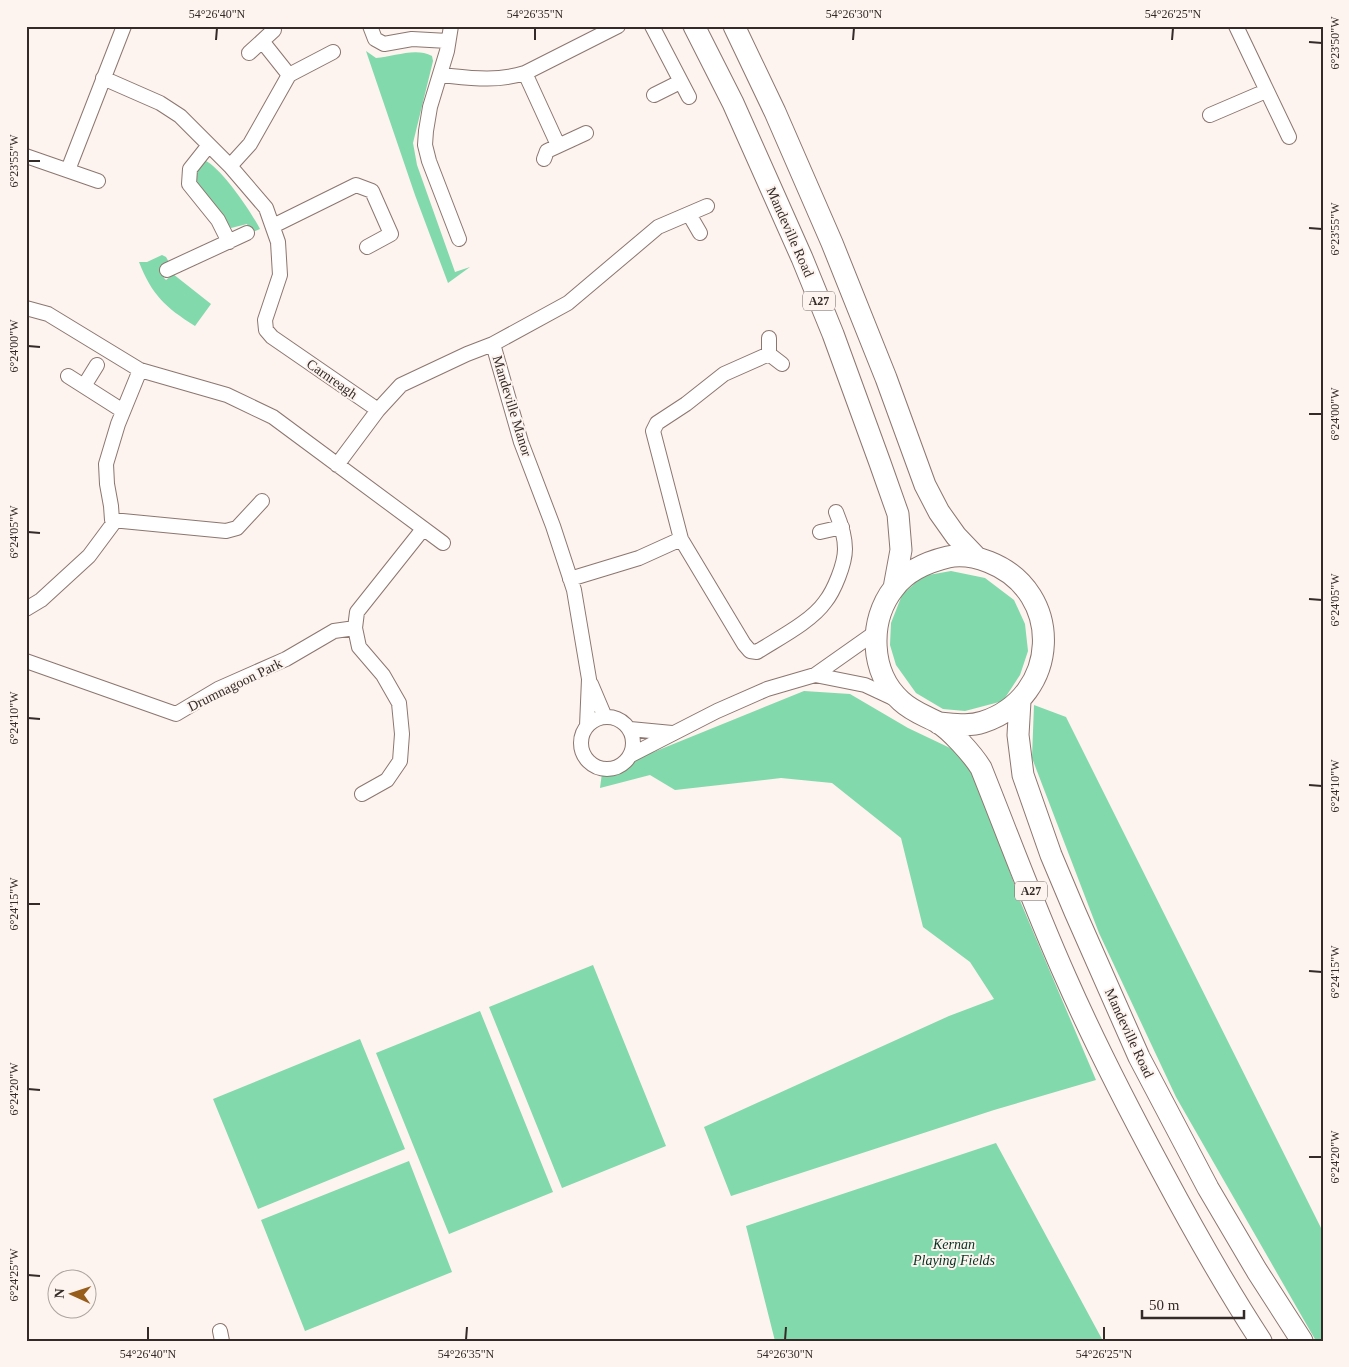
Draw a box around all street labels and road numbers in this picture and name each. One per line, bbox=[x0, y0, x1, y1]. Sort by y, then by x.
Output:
street label: Mandeville Road bbox=[763, 185, 817, 279]
road number: A27 bbox=[803, 292, 835, 310]
street label: Mandeville Manor bbox=[490, 354, 535, 459]
street label: Carnreagh bbox=[304, 356, 360, 402]
street label: Drumnagoon Park bbox=[185, 656, 285, 714]
road number: A27 bbox=[1015, 881, 1047, 900]
street label: Mandeville Road bbox=[1102, 986, 1156, 1080]

